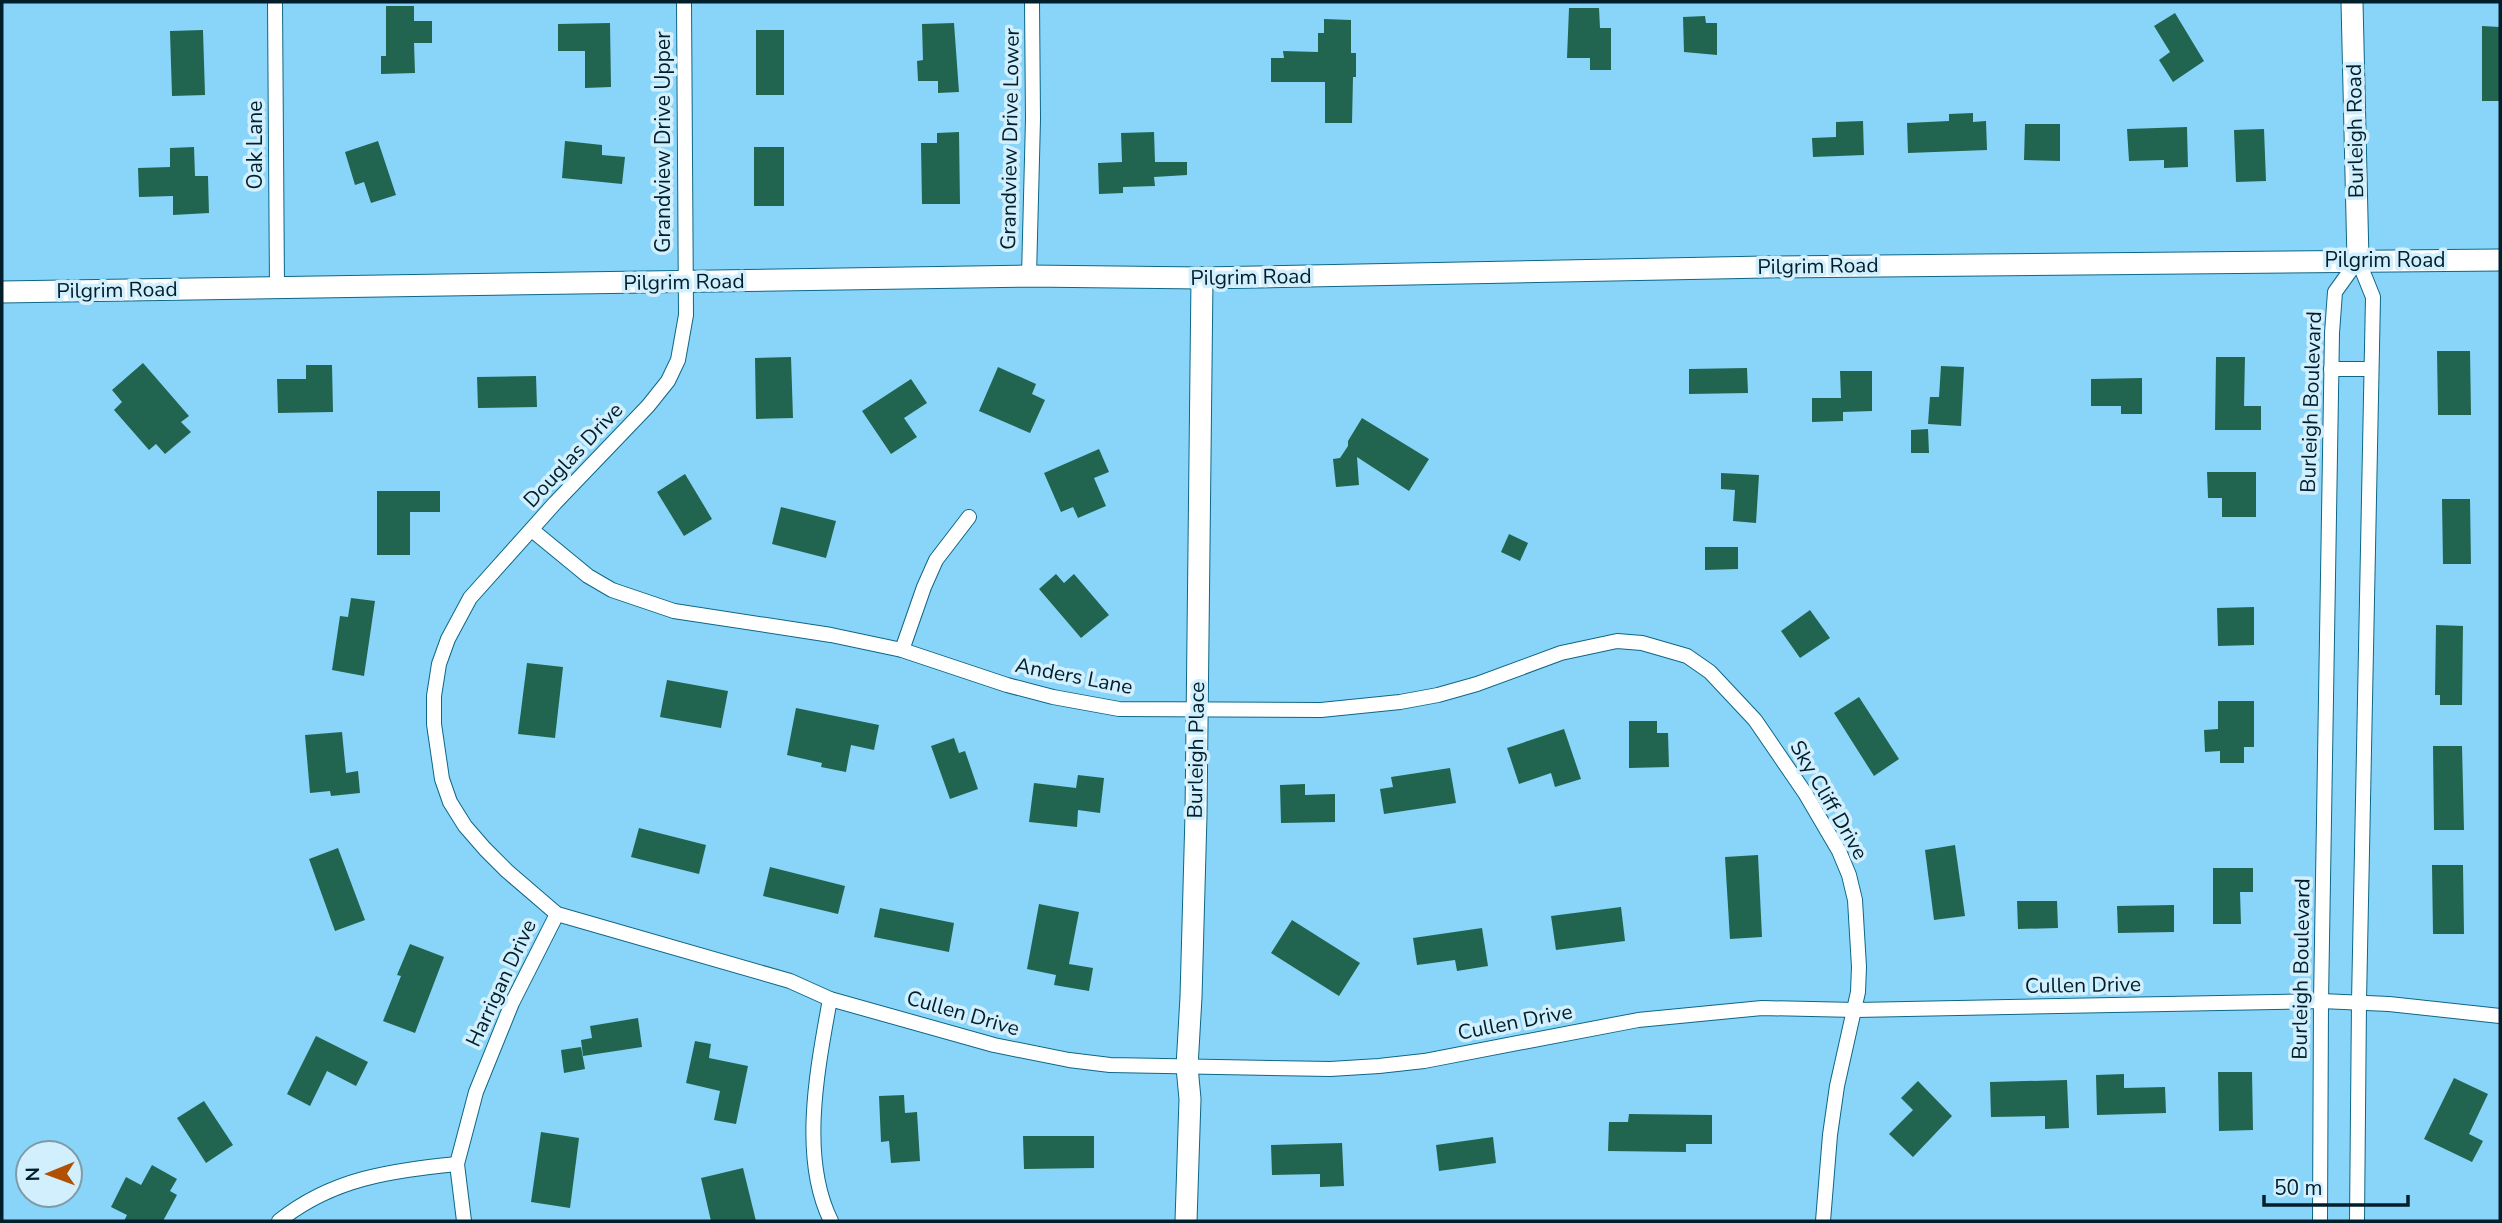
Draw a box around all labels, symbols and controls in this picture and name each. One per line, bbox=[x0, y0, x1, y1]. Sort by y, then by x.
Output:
street label: Grandview Drive Lower bbox=[994, 27, 1026, 250]
street label: Grandview Drive Upper bbox=[649, 31, 677, 253]
street label: Burleigh Road bbox=[2340, 64, 2370, 198]
street label: Oak Lane bbox=[241, 101, 269, 189]
street label: Pilgrim Road bbox=[2324, 246, 2446, 274]
street label: Pilgrim Road bbox=[1757, 251, 1879, 281]
street label: Pilgrim Road bbox=[1190, 262, 1312, 292]
street label: Pilgrim Road bbox=[623, 267, 745, 297]
street label: Pilgrim Road bbox=[56, 275, 178, 305]
street label: Burleigh Boulevard bbox=[2294, 311, 2328, 493]
street label: Douglas Drive bbox=[517, 396, 629, 514]
street label: Anders Lane bbox=[1013, 651, 1135, 701]
street label: Burleigh Place bbox=[1181, 681, 1211, 819]
street label: Sky Cliff Drive bbox=[1784, 735, 1874, 865]
street label: Burleigh Boulevard bbox=[2285, 878, 2317, 1060]
street label: Harrigan Drive bbox=[459, 915, 543, 1051]
street label: Cullen Drive bbox=[2025, 970, 2141, 1000]
street label: Cullen Drive bbox=[903, 984, 1023, 1042]
street label: Cullen Drive bbox=[1455, 997, 1575, 1047]
north arrow bbox=[14, 1139, 84, 1209]
scale bar bbox=[2264, 1164, 2408, 1208]
text: N bbox=[20, 1167, 46, 1182]
text: 50 m bbox=[2274, 1174, 2323, 1202]

